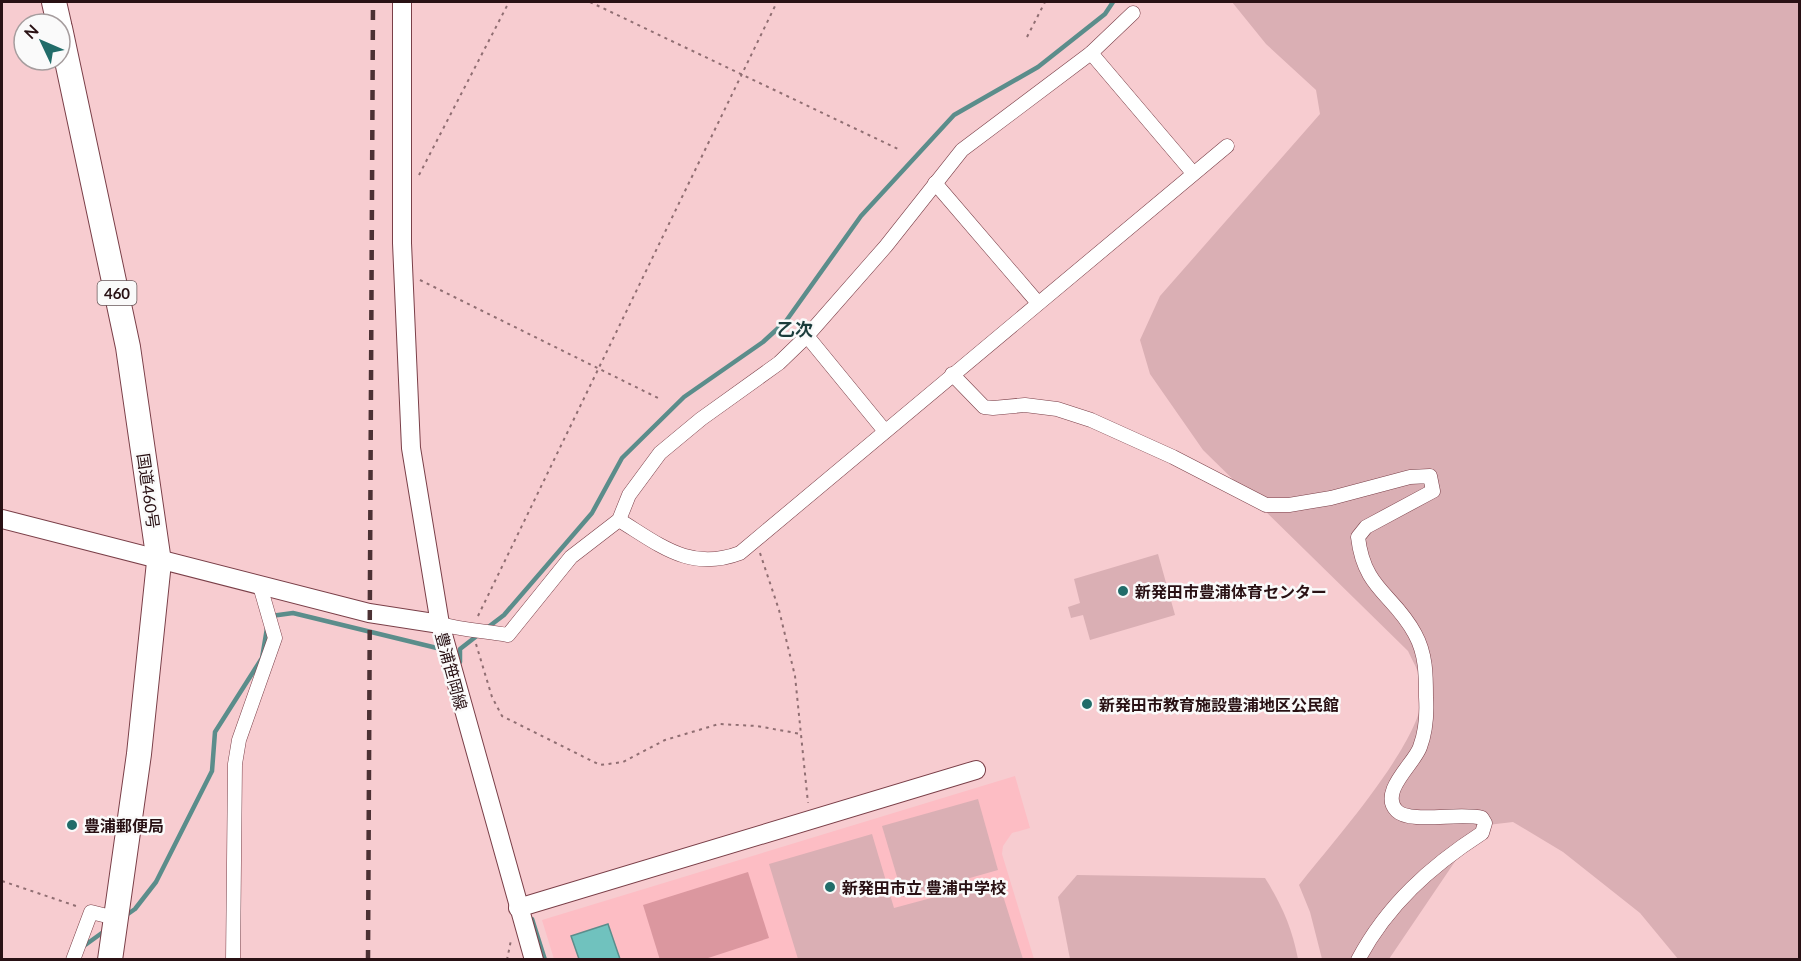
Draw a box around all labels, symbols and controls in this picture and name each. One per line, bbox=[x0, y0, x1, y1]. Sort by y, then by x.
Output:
north arrow bbox=[12, 12, 72, 72]
text: N bbox=[20, 20, 42, 42]
road number: 460 bbox=[98, 281, 136, 305]
district label: 乙次 bbox=[777, 318, 813, 340]
street label: 国道460号 bbox=[134, 452, 164, 530]
place label: 新発田市豊浦体育センター bbox=[1135, 582, 1327, 601]
marker: 新発田市豊浦体育センター bbox=[1116, 584, 1130, 598]
street label: 豊浦笹岡線 bbox=[432, 630, 472, 712]
place label: 新発田市教育施設豊浦地区公民館 bbox=[1099, 695, 1339, 714]
marker: 新発田市教育施設豊浦地区公民館 bbox=[1080, 697, 1094, 711]
place label: 豊浦郵便局 bbox=[84, 816, 164, 835]
marker: 豊浦郵便局 bbox=[65, 818, 79, 832]
place label: 新発田市立 豊浦中学校 bbox=[842, 878, 1006, 897]
marker: 新発田市立 豊浦中学校 bbox=[823, 880, 837, 894]

